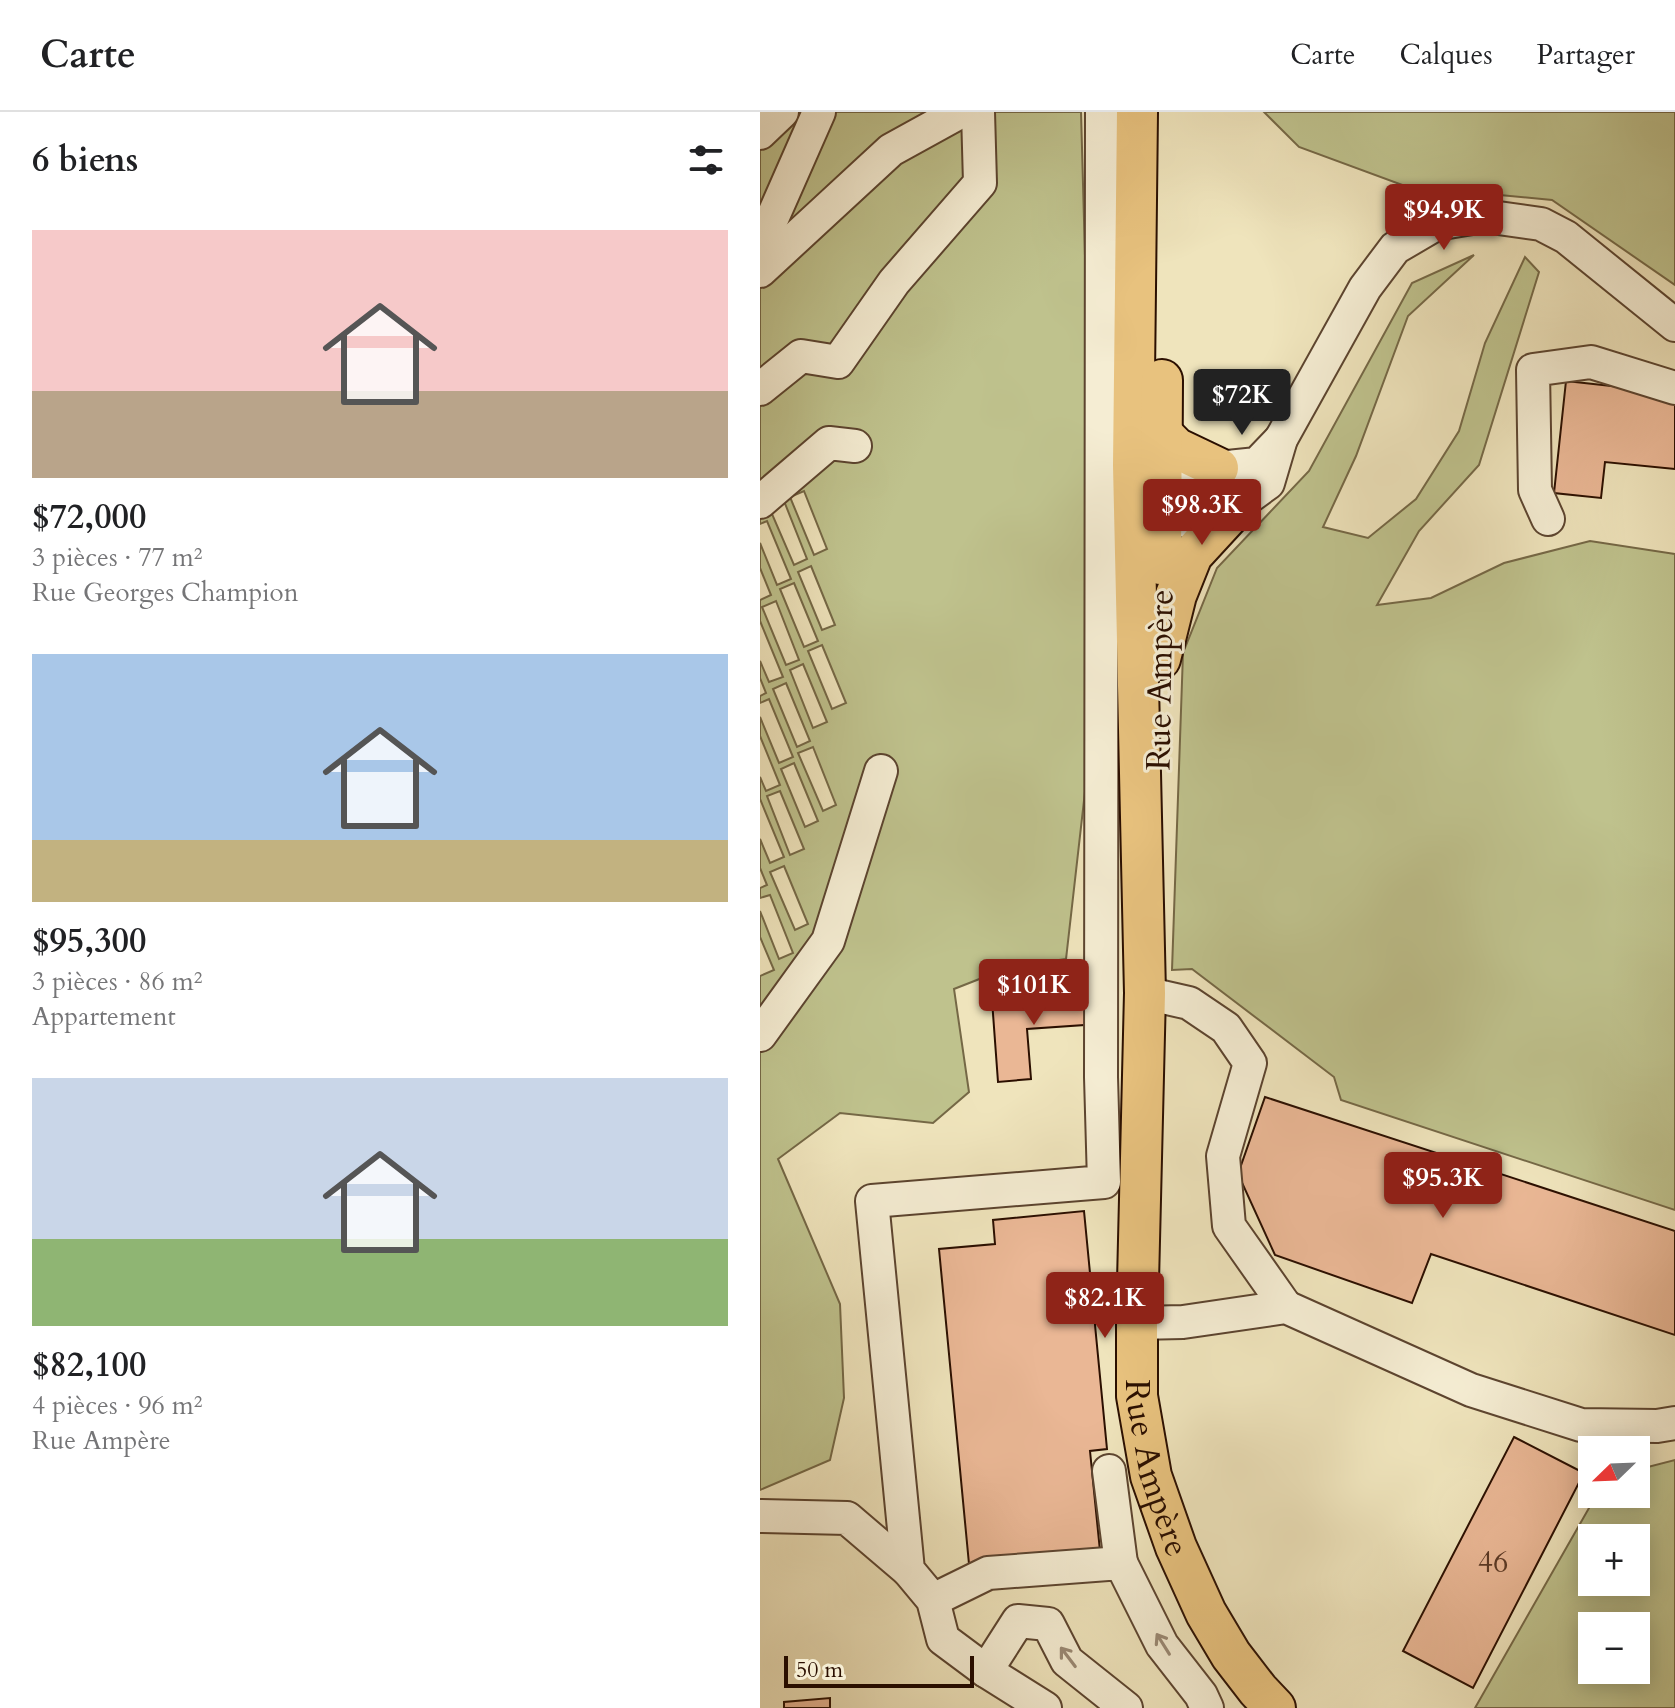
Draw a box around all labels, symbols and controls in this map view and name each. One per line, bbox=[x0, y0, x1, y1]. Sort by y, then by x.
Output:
text: Carte bbox=[40, 29, 136, 81]
text: Carte bbox=[1290, 36, 1355, 74]
text: Calques bbox=[1399, 36, 1493, 74]
text: Partager bbox=[1537, 36, 1635, 74]
text: 6 biens bbox=[32, 137, 138, 183]
icon: filters bbox=[684, 138, 728, 182]
pin: $94.9K bbox=[1379, 184, 1509, 252]
text: $94.9K bbox=[1403, 192, 1485, 227]
icon: home bbox=[308, 282, 452, 426]
pin: $72K bbox=[1195, 369, 1289, 437]
text: $72K bbox=[1211, 377, 1273, 412]
pin: $98.3K bbox=[1137, 479, 1267, 547]
text: $98.3K bbox=[1161, 487, 1243, 522]
text: $72,000 bbox=[32, 494, 146, 540]
text: 3 pièces · 77 m² bbox=[32, 540, 203, 575]
text: Rue Georges Champion bbox=[32, 575, 298, 610]
street label: Rue Ampère bbox=[1135, 589, 1185, 771]
icon: home bbox=[308, 706, 452, 850]
text: $95,300 bbox=[32, 918, 146, 964]
pin: $101K bbox=[978, 959, 1090, 1027]
text: 3 pièces · 86 m² bbox=[32, 964, 203, 999]
text: $101K bbox=[997, 967, 1071, 1002]
text: Appartement bbox=[32, 999, 176, 1034]
icon: home bbox=[308, 1130, 452, 1274]
pin: $95.3K bbox=[1378, 1152, 1508, 1220]
text: $95.3K bbox=[1402, 1160, 1484, 1195]
pin: $82.1K bbox=[1040, 1272, 1170, 1340]
text: $82.1K bbox=[1064, 1280, 1146, 1315]
text: $82,100 bbox=[32, 1342, 146, 1388]
street label: Rue Ampère bbox=[1114, 1379, 1200, 1564]
text: 4 pièces · 96 m² bbox=[32, 1388, 203, 1423]
text: Rue Ampère bbox=[32, 1423, 171, 1458]
north arrow bbox=[1578, 1436, 1650, 1508]
map controls bbox=[1578, 1436, 1650, 1684]
button: + bbox=[1578, 1524, 1650, 1596]
house number: 46 bbox=[1478, 1542, 1508, 1583]
button: − bbox=[1578, 1612, 1650, 1684]
one-way arrow bbox=[1155, 1633, 1171, 1656]
one-way arrow bbox=[1060, 1647, 1077, 1668]
scale bar bbox=[784, 1652, 974, 1688]
text: 50 m bbox=[796, 1655, 843, 1685]

